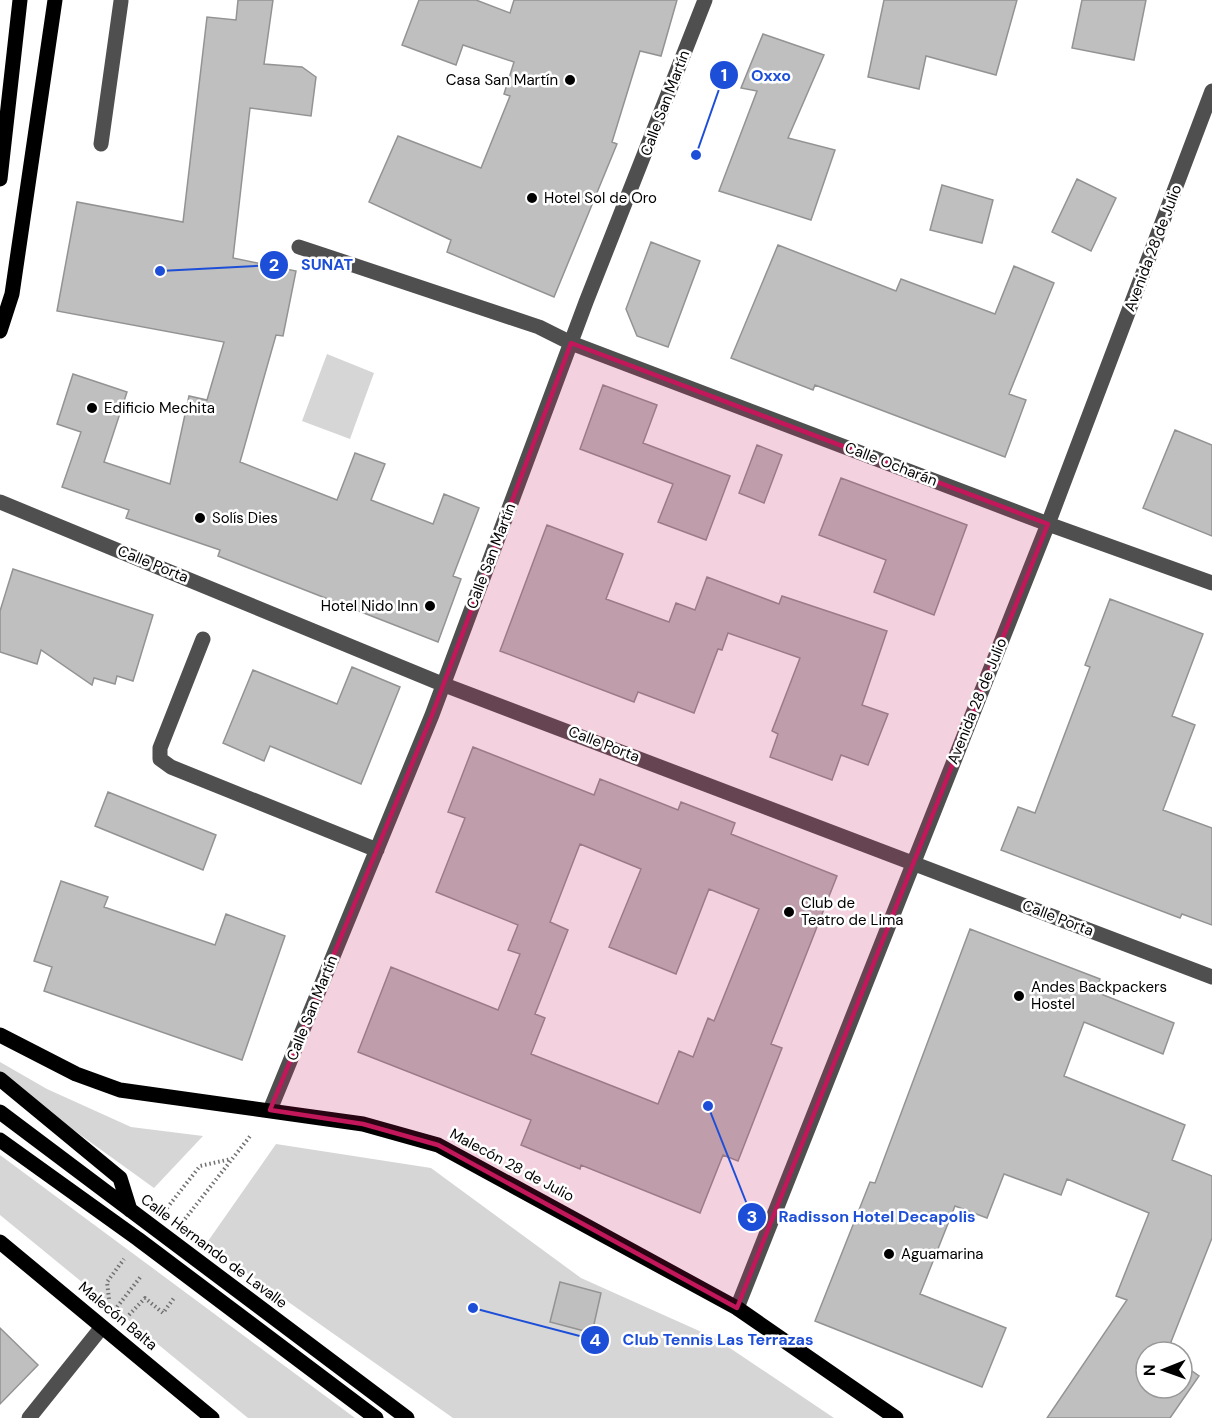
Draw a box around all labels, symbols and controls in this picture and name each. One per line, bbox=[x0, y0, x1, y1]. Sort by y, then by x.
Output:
street label: Calle San Martín bbox=[636, 47, 694, 159]
callout: Oxxo bbox=[709, 58, 803, 92]
text: 1 bbox=[721, 63, 727, 87]
text: Oxxo bbox=[751, 65, 791, 86]
place label: Casa San Martín bbox=[446, 70, 558, 90]
marker: Casa San Martín bbox=[563, 73, 577, 87]
street label: Avenida 28 de Julio bbox=[1120, 182, 1186, 314]
place label: Hotel Sol de Oro bbox=[544, 188, 657, 208]
marker: Hotel Sol de Oro bbox=[525, 191, 539, 205]
callout: SUNAT bbox=[259, 248, 365, 282]
text: 2 bbox=[269, 253, 279, 277]
text: SUNAT bbox=[301, 254, 353, 275]
place label: Edificio Mechita bbox=[104, 398, 215, 418]
marker: Edificio Mechita bbox=[85, 401, 99, 415]
street label: Calle Ocharán bbox=[842, 437, 940, 491]
street label: Calle San Martín bbox=[462, 500, 520, 612]
place label: Solís Dies bbox=[212, 508, 278, 528]
marker: Solís Dies bbox=[193, 511, 207, 525]
street label: Calle Porta bbox=[115, 541, 191, 587]
place label: Hotel Nido Inn bbox=[321, 596, 418, 616]
marker: Hotel Nido Inn bbox=[423, 599, 437, 613]
street label: Avenida 28 de Julio bbox=[943, 635, 1011, 767]
street label: Calle Porta bbox=[565, 721, 643, 767]
place label: Club de Teatro de Lima bbox=[801, 893, 904, 930]
street label: Calle Porta bbox=[1019, 895, 1097, 941]
marker: Club de Teatro de Lima bbox=[782, 905, 796, 919]
street label: Calle San Martín bbox=[282, 952, 342, 1064]
place label: Andes Backpackers Hostel bbox=[1031, 977, 1167, 1014]
marker: Andes Backpackers Hostel bbox=[1012, 989, 1026, 1003]
street label: Malecón 28 de Julio bbox=[446, 1124, 578, 1206]
street label: Calle Hernando de Lavalle bbox=[137, 1189, 291, 1313]
callout: Radisson Hotel Decapolis bbox=[737, 1200, 988, 1234]
text: 3 bbox=[747, 1205, 757, 1229]
text: Radisson Hotel Decapolis bbox=[778, 1206, 976, 1227]
place label: Aguamarina bbox=[901, 1244, 984, 1264]
marker: Aguamarina bbox=[882, 1247, 896, 1261]
street label: Malecón Balta bbox=[74, 1277, 162, 1355]
callout: Club Tennis Las Terrazas bbox=[580, 1323, 825, 1357]
text: 4 bbox=[589, 1328, 601, 1352]
text: Club Tennis Las Terrazas bbox=[623, 1329, 813, 1350]
north arrow bbox=[1134, 1340, 1194, 1400]
text: N bbox=[1139, 1364, 1160, 1376]

